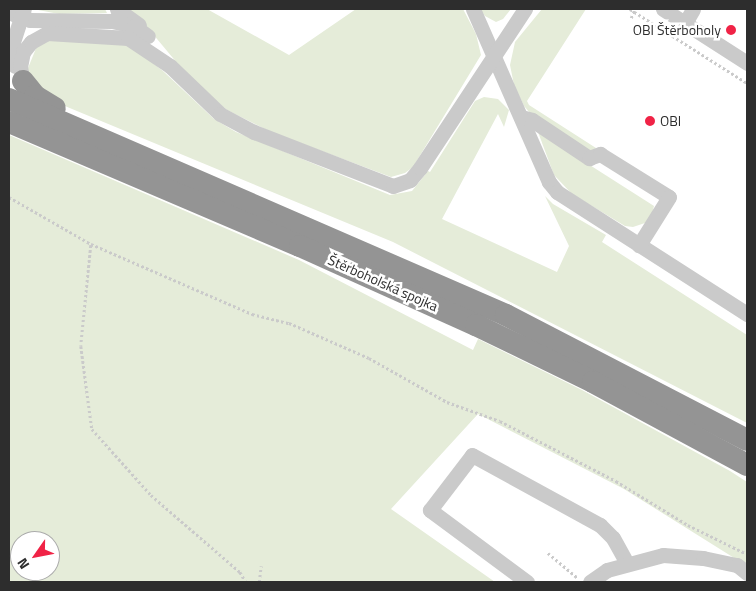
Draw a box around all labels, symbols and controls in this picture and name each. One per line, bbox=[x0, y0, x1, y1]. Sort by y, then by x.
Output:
place label: OBI Štěrboholy bbox=[633, 22, 721, 38]
marker: OBI Štěrboholy bbox=[725, 24, 737, 36]
place label: OBI bbox=[660, 113, 681, 129]
marker: OBI bbox=[644, 115, 656, 127]
street label: Štěrboholská spojka bbox=[325, 251, 441, 315]
north arrow bbox=[10, 531, 60, 581]
text: N bbox=[11, 554, 34, 574]

